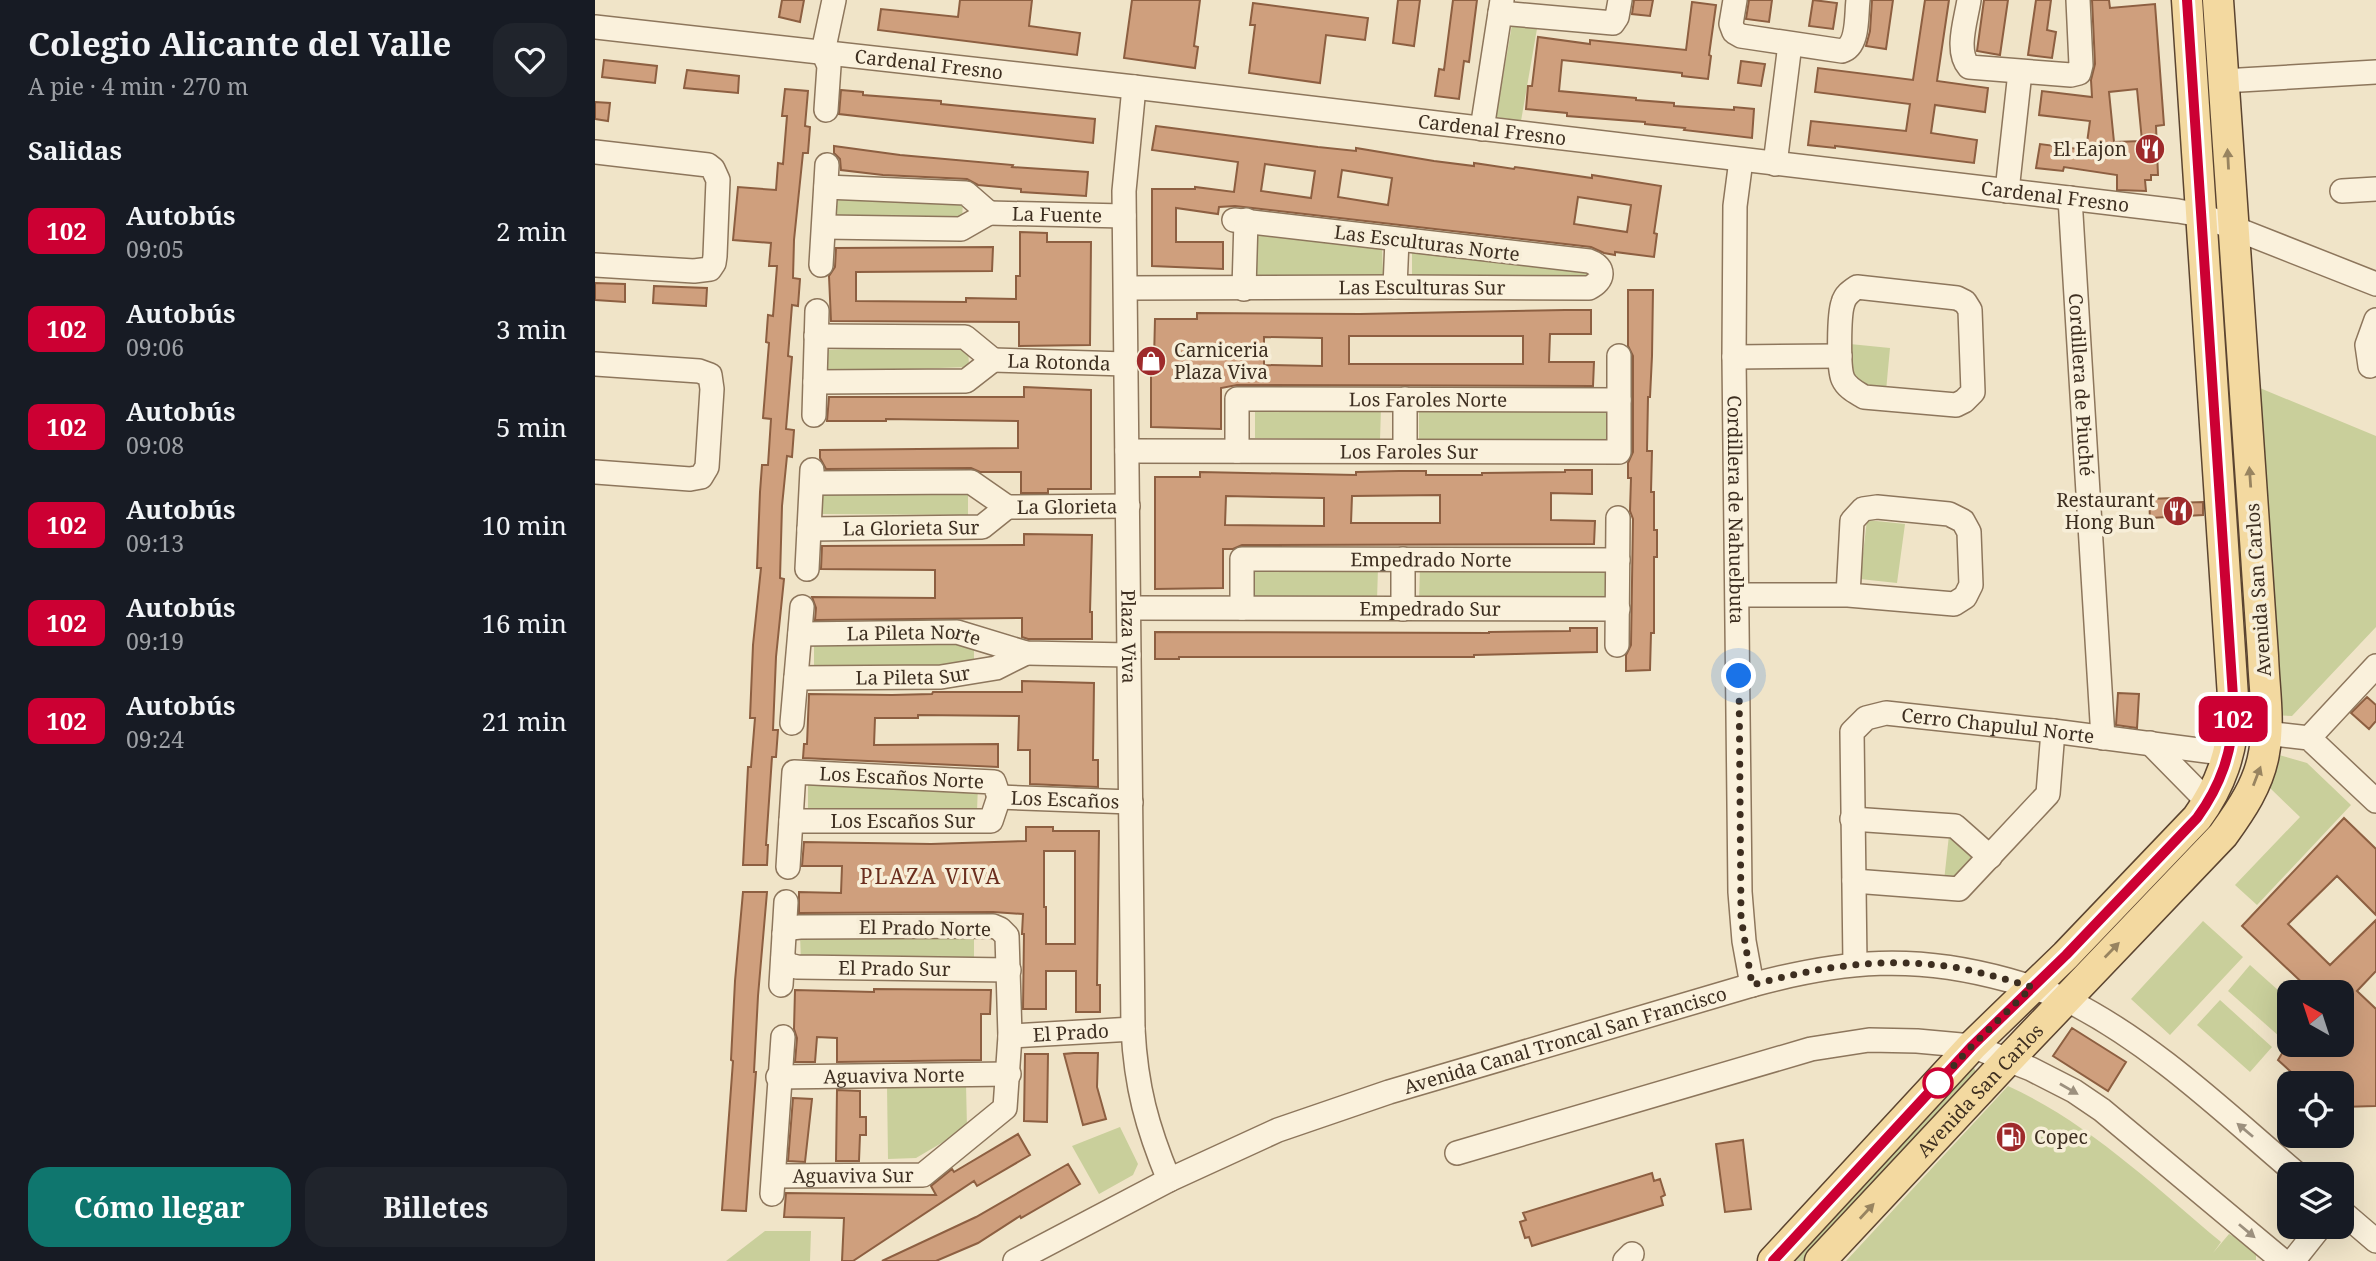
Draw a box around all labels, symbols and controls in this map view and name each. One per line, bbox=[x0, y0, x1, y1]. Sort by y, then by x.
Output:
text: Colegio Alicante del Valle bbox=[28, 21, 451, 66]
button: heart bbox=[493, 23, 567, 97]
street label: Cardenal Fresno bbox=[853, 43, 1004, 85]
text: A pie · 4 min · 270 m bbox=[28, 70, 248, 102]
street label: Cardenal Fresno bbox=[1417, 108, 1568, 151]
text: Salidas bbox=[28, 132, 122, 168]
restaurant icon: El Eajon bbox=[2133, 132, 2167, 166]
place label: El Eajon bbox=[2053, 136, 2127, 162]
one-way arrow bbox=[2222, 148, 2233, 170]
street label: Cardenal Fresno bbox=[1980, 175, 2131, 218]
text: Autobús bbox=[126, 197, 236, 233]
street label: La Fuente bbox=[1012, 201, 1102, 229]
text: 2 min bbox=[496, 213, 567, 249]
text: 102 bbox=[46, 214, 87, 247]
street label: Las Esculturas Norte bbox=[1333, 219, 1521, 267]
text: 09:05 bbox=[126, 233, 184, 265]
street label: Las Esculturas Sur bbox=[1339, 274, 1506, 301]
street label: Cordillera de Piuché bbox=[2063, 292, 2100, 477]
text: Autobús bbox=[126, 295, 236, 331]
text: 3 min bbox=[496, 311, 567, 347]
text: 102 bbox=[46, 312, 87, 345]
text: 09:06 bbox=[126, 331, 184, 363]
place label: Carniceria Plaza Viva bbox=[1174, 337, 1269, 385]
shop icon: Carniceria Plaza Viva bbox=[1134, 344, 1168, 378]
street label: La Rotonda bbox=[1007, 347, 1111, 377]
street label: Los Faroles Norte bbox=[1349, 386, 1507, 413]
text: Autobús bbox=[126, 393, 236, 429]
street label: Cordillera de Nahuelbuta bbox=[1721, 395, 1750, 624]
text: 5 min bbox=[496, 409, 567, 445]
text: 102 bbox=[46, 410, 87, 443]
text: 09:08 bbox=[126, 429, 184, 461]
street label: Los Faroles Sur bbox=[1340, 438, 1478, 465]
one-way arrow bbox=[2244, 466, 2255, 488]
place label: Restaurant Hong Bun bbox=[2056, 487, 2155, 535]
text: Autobús bbox=[126, 491, 236, 527]
street label: La Glorieta bbox=[1017, 493, 1117, 520]
restaurant icon: Restaurant Hong Bun bbox=[2161, 494, 2195, 528]
street label: Avenida San Carlos bbox=[2239, 502, 2277, 678]
text: 10 min bbox=[482, 507, 567, 543]
text: 102 bbox=[46, 508, 87, 541]
street label: La Glorieta Sur bbox=[842, 514, 980, 542]
text: 09:13 bbox=[126, 527, 184, 559]
street label: Empedrado Norte bbox=[1350, 546, 1512, 573]
text: Autobús bbox=[126, 589, 236, 625]
street label: Plaza Viva bbox=[1115, 589, 1142, 684]
street label: Empedrado Sur bbox=[1359, 595, 1501, 622]
text: 16 min bbox=[482, 605, 567, 641]
text: 102 bbox=[46, 606, 87, 639]
street label: La Pileta Norte bbox=[846, 619, 984, 652]
text: 09:19 bbox=[126, 625, 184, 657]
your location bbox=[1721, 658, 1756, 693]
street label: La Pileta Sur bbox=[855, 659, 972, 691]
text: Autobús bbox=[126, 687, 236, 723]
line badge: 102 bbox=[2193, 696, 2273, 742]
street label: Cerro Chapulul Norte bbox=[1900, 702, 2096, 749]
text: 102 bbox=[2213, 702, 2253, 735]
text: 21 min bbox=[482, 703, 567, 739]
text: 102 bbox=[46, 704, 87, 737]
text: 09:24 bbox=[126, 723, 184, 755]
street label: Los Escaños Norte bbox=[819, 760, 985, 794]
one-way arrow bbox=[2251, 766, 2262, 787]
street label: Los Escaños bbox=[1010, 784, 1120, 815]
street label: Los Escaños Sur bbox=[831, 808, 976, 834]
district label: PLAZA VIVA bbox=[860, 862, 1002, 890]
street label: El Prado Norte bbox=[859, 914, 991, 942]
one-way arrow bbox=[2104, 942, 2120, 959]
street label: El Prado Sur bbox=[838, 955, 951, 982]
street label: Avenida Canal Troncal San Francisco bbox=[1401, 980, 1730, 1100]
north arrow bbox=[2277, 980, 2354, 1057]
map controls bbox=[2277, 980, 2354, 1239]
street label: El Prado bbox=[1032, 1017, 1110, 1048]
street label: Avenida San Carlos bbox=[1911, 1018, 2049, 1163]
street label: Aguaviva Norte bbox=[823, 1062, 965, 1089]
unlabelled marker bbox=[1923, 1068, 1953, 1098]
button: locate bbox=[2277, 1071, 2354, 1148]
one-way arrow bbox=[2060, 1083, 2079, 1095]
fuel station icon: Copec bbox=[1994, 1120, 2028, 1154]
one-way arrow bbox=[2236, 1122, 2254, 1138]
place label: Copec bbox=[2034, 1124, 2088, 1150]
street label: Aguaviva Sur bbox=[792, 1162, 914, 1189]
button: layers bbox=[2277, 1162, 2354, 1239]
button: Cómo llegar bbox=[28, 1167, 291, 1247]
button: Billetes bbox=[305, 1167, 567, 1247]
one-way arrow bbox=[1858, 1203, 1874, 1220]
one-way arrow bbox=[2238, 1223, 2256, 1239]

